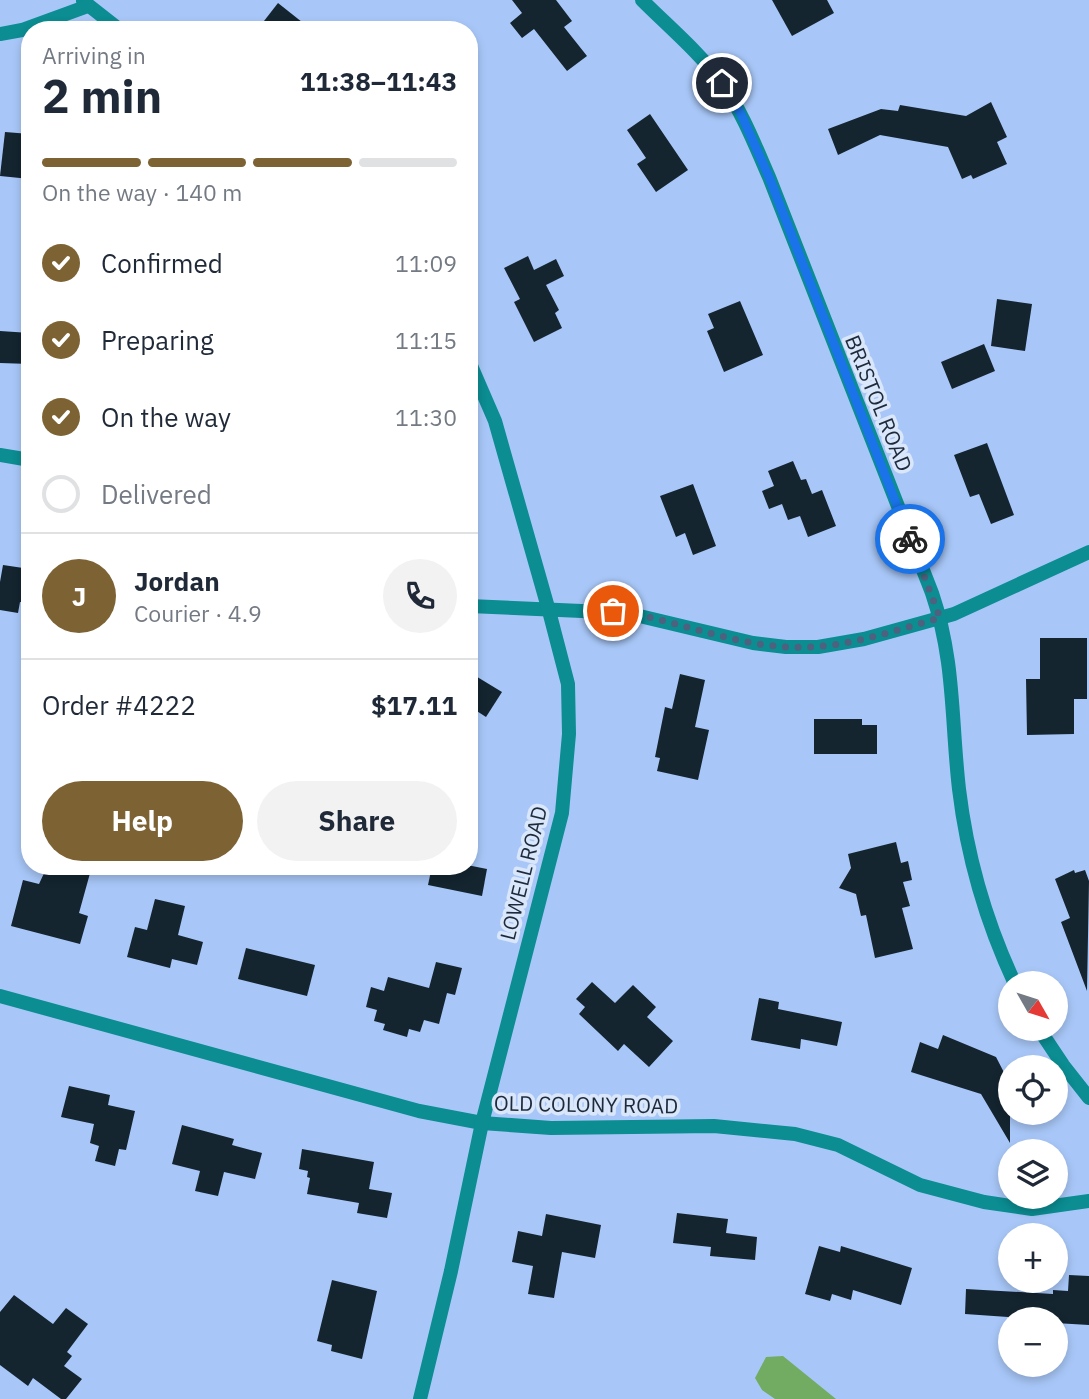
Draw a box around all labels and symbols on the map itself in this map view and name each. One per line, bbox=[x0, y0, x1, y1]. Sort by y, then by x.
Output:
pin bbox=[692, 53, 752, 113]
street label: BRISTOL ROAD bbox=[839, 331, 919, 475]
courier bbox=[875, 504, 945, 574]
pin bbox=[583, 581, 643, 641]
street label: LOWELL ROAD bbox=[493, 803, 553, 943]
north arrow bbox=[998, 971, 1068, 1041]
street label: OLD COLONY ROAD bbox=[494, 1088, 678, 1120]

